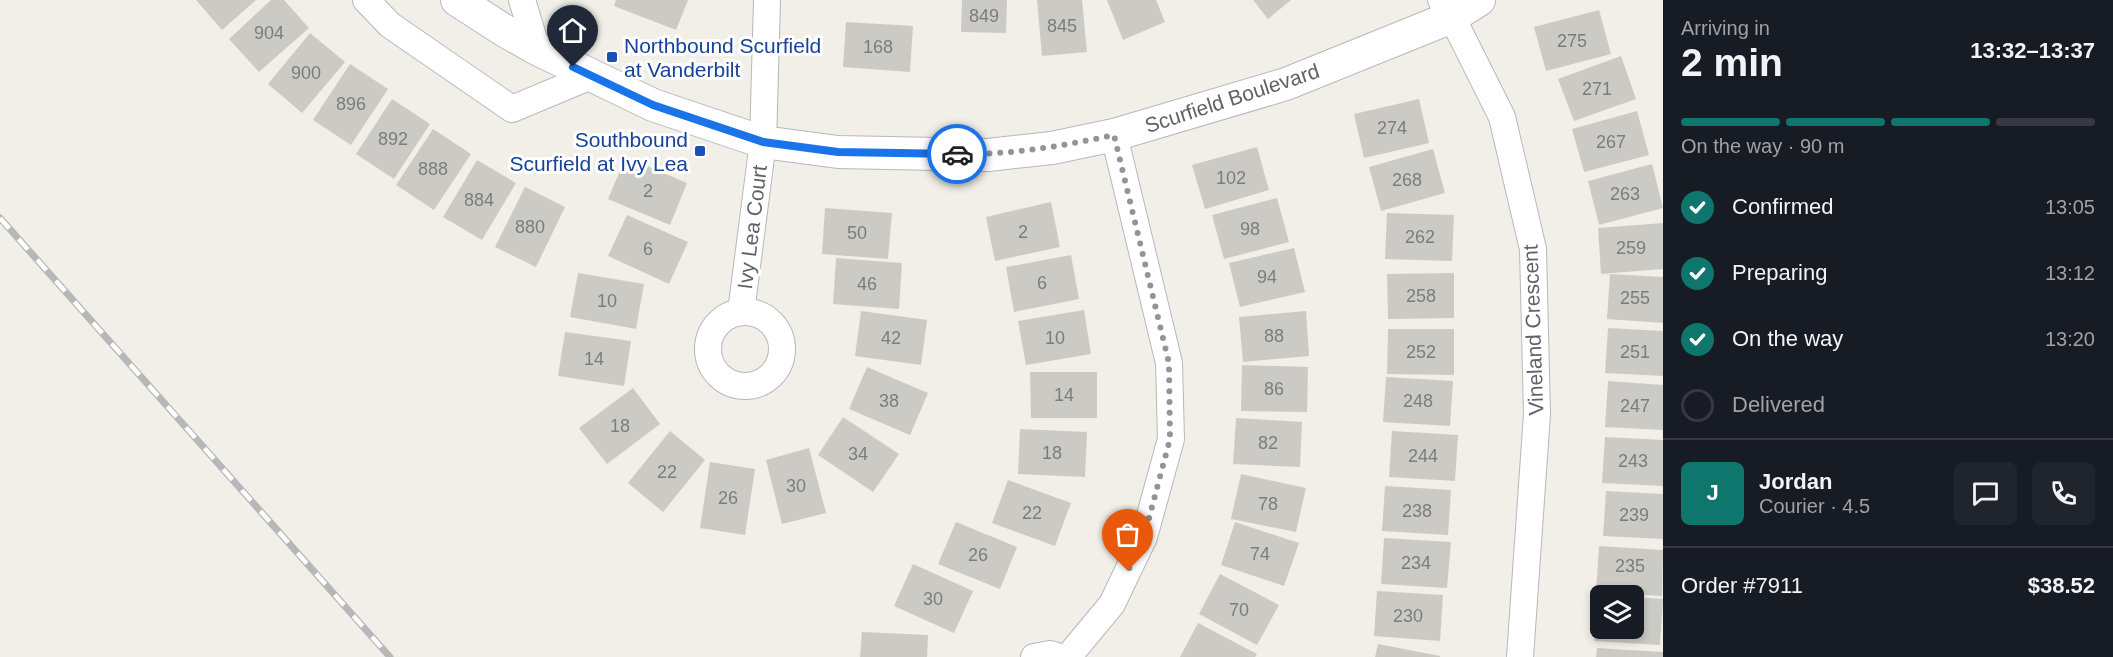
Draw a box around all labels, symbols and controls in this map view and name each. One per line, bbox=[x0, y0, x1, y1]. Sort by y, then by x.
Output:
pin bbox=[547, 5, 598, 67]
house number: 849 bbox=[969, 6, 999, 26]
icon: home bbox=[556, 14, 589, 47]
house number: 845 bbox=[1047, 16, 1077, 36]
text: Arriving in bbox=[1681, 17, 1770, 39]
house number: 904 bbox=[254, 23, 284, 43]
house number: 275 bbox=[1557, 31, 1587, 51]
place label: Northbound Scurfield at Vanderbilt bbox=[624, 34, 821, 81]
house number: 168 bbox=[863, 37, 893, 57]
text: 13:32–13:37 bbox=[1970, 38, 2095, 63]
text: 2 min bbox=[1681, 41, 1783, 84]
marker: Northbound Scurfield at Vanderbilt bbox=[605, 50, 619, 64]
street label: Scurfield Boulevard bbox=[1142, 59, 1322, 137]
house number: 900 bbox=[291, 63, 321, 83]
house number: 271 bbox=[1582, 79, 1612, 99]
house number: 896 bbox=[336, 94, 366, 114]
house number: 274 bbox=[1377, 118, 1407, 138]
courier bbox=[927, 124, 987, 184]
place label: Southbound Scurfield at Ivy Lea bbox=[509, 128, 688, 175]
house number: 892 bbox=[378, 129, 408, 149]
house number: 267 bbox=[1596, 132, 1626, 152]
text: On the way · 90 m bbox=[1681, 135, 1844, 157]
icon: car bbox=[941, 138, 974, 171]
marker: Southbound Scurfield at Ivy Lea bbox=[693, 144, 707, 158]
house number: 888 bbox=[418, 159, 448, 179]
street label: Ivy Lea Court bbox=[733, 163, 771, 290]
house number: 102 bbox=[1216, 168, 1246, 188]
house number: 268 bbox=[1392, 170, 1422, 190]
house number: 2 bbox=[643, 181, 653, 201]
house number: 263 bbox=[1610, 184, 1640, 204]
house number: 884 bbox=[464, 190, 494, 210]
icon: check bbox=[1681, 191, 1714, 224]
text: Confirmed bbox=[1732, 194, 1833, 219]
text: 13:05 bbox=[2045, 196, 2095, 218]
house number: 880 bbox=[515, 217, 545, 237]
house number: 98 bbox=[1240, 219, 1260, 239]
house number: 2 bbox=[1018, 222, 1028, 242]
house number: 50 bbox=[847, 223, 867, 243]
house number: 262 bbox=[1405, 227, 1435, 247]
house number: 259 bbox=[1616, 238, 1646, 258]
house number: 6 bbox=[643, 239, 653, 259]
street label: Vineland Crescent bbox=[1519, 244, 1547, 416]
icon: check bbox=[1681, 257, 1714, 290]
text: Preparing bbox=[1732, 260, 1827, 285]
text: 13:12 bbox=[2045, 262, 2095, 284]
house number: 94 bbox=[1257, 267, 1277, 287]
house number: 6 bbox=[1037, 273, 1047, 293]
house number: 46 bbox=[857, 274, 877, 294]
house number: 258 bbox=[1406, 286, 1436, 306]
house number: 255 bbox=[1620, 288, 1650, 308]
house number: 10 bbox=[597, 291, 617, 311]
icon: check bbox=[1681, 323, 1714, 356]
house number: 88 bbox=[1264, 326, 1284, 346]
text: On the way bbox=[1732, 326, 1843, 351]
house number: 42 bbox=[881, 328, 901, 348]
house number: 10 bbox=[1045, 328, 1065, 348]
text: 13:20 bbox=[2045, 328, 2095, 350]
house number: 252 bbox=[1406, 342, 1436, 362]
house number: 251 bbox=[1620, 342, 1650, 362]
house number: 14 bbox=[584, 349, 604, 369]
house number: 86 bbox=[1264, 379, 1284, 399]
house number: 14 bbox=[1054, 385, 1074, 405]
house number: 38 bbox=[879, 391, 899, 411]
house number: 248 bbox=[1403, 391, 1433, 411]
text: Delivered bbox=[1732, 392, 1825, 417]
house number: 247 bbox=[1620, 396, 1650, 416]
house number: 18 bbox=[610, 416, 630, 436]
house number: 82 bbox=[1258, 433, 1278, 453]
house number: 18 bbox=[1042, 443, 1062, 463]
house number: 34 bbox=[848, 444, 868, 464]
house number: 244 bbox=[1408, 446, 1438, 466]
house number: 243 bbox=[1618, 451, 1648, 471]
house number: 22 bbox=[657, 462, 677, 482]
button: chat bbox=[1954, 462, 2017, 525]
button: phone bbox=[2032, 462, 2095, 525]
text: Jordan bbox=[1759, 469, 1832, 494]
house number: 30 bbox=[786, 476, 806, 496]
text: J bbox=[1706, 480, 1719, 505]
house number: 26 bbox=[718, 488, 738, 508]
house number: 78 bbox=[1258, 494, 1278, 514]
text: Courier · 4.5 bbox=[1759, 495, 1870, 517]
house number: 238 bbox=[1402, 501, 1432, 521]
house number: 22 bbox=[1022, 503, 1042, 523]
house number: 239 bbox=[1619, 505, 1649, 525]
pin bbox=[1102, 509, 1153, 571]
icon: bag bbox=[1111, 518, 1144, 551]
house number: 74 bbox=[1250, 544, 1270, 564]
house number: 26 bbox=[968, 545, 988, 565]
house number: 234 bbox=[1401, 553, 1431, 573]
house number: 235 bbox=[1615, 556, 1645, 576]
text: Order #7911 bbox=[1681, 573, 1803, 598]
text: $38.52 bbox=[2028, 573, 2095, 598]
map controls bbox=[1590, 585, 1644, 639]
button: layers bbox=[1590, 585, 1644, 639]
house number: 30 bbox=[923, 589, 943, 609]
house number: 70 bbox=[1229, 600, 1249, 620]
house number: 230 bbox=[1393, 606, 1423, 626]

